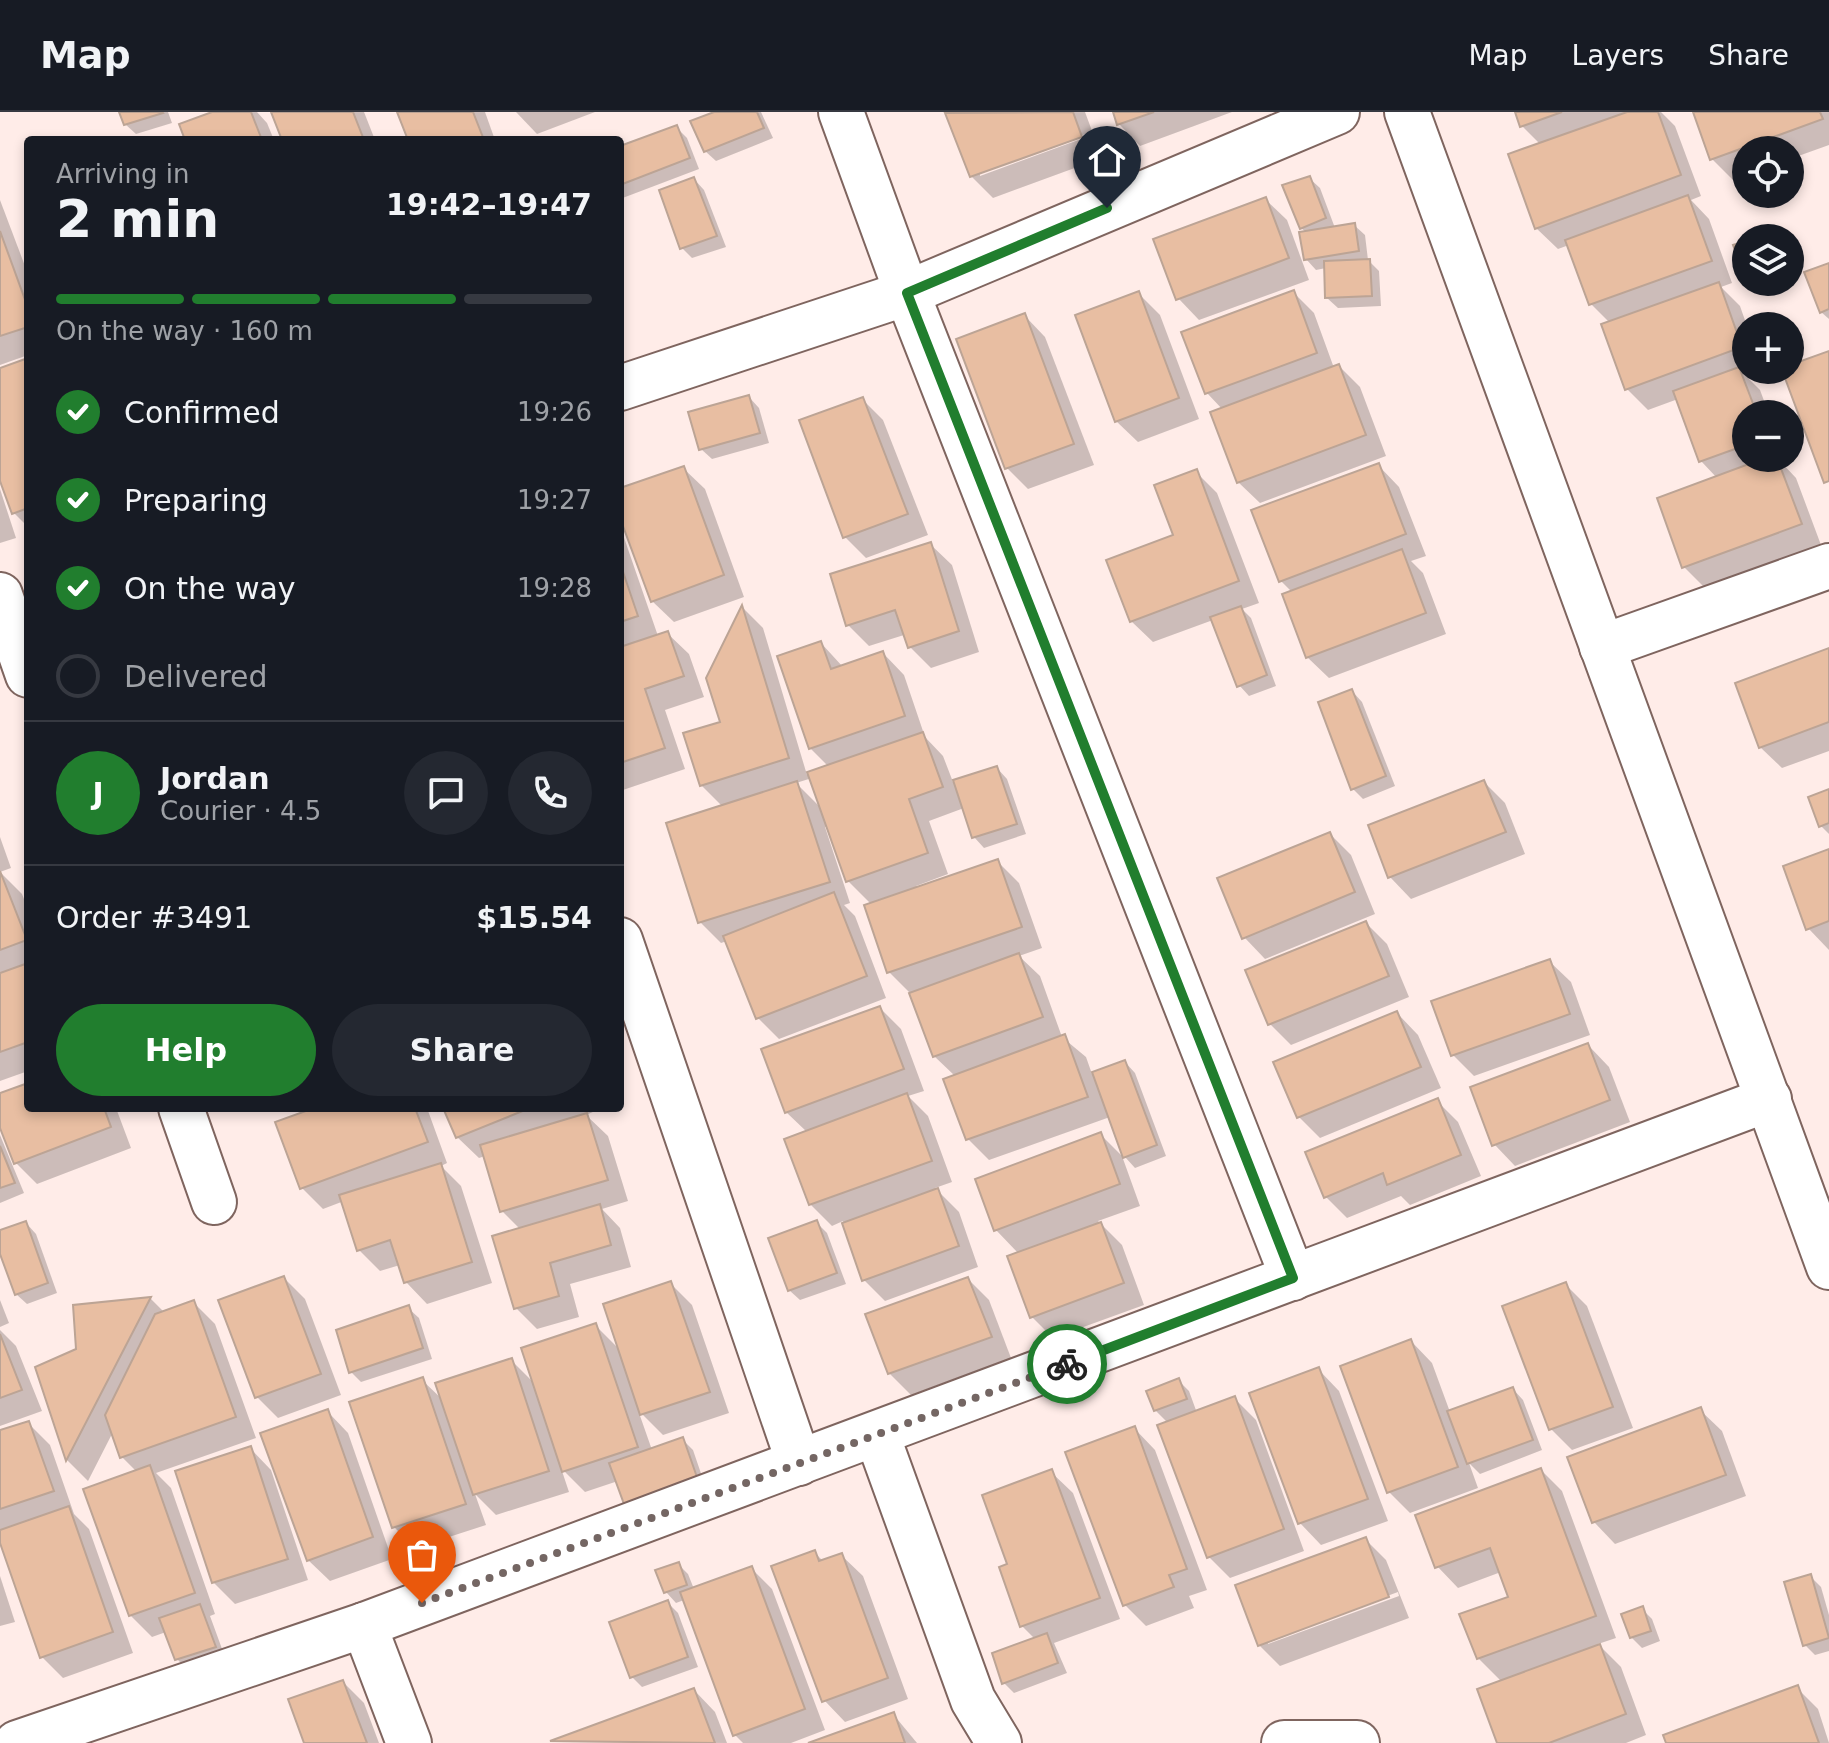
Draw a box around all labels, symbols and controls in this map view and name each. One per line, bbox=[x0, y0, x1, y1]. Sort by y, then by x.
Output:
text: Map bbox=[40, 33, 131, 77]
text: Map bbox=[1468, 39, 1528, 72]
text: Layers bbox=[1572, 39, 1664, 72]
text: Share bbox=[1708, 39, 1789, 72]
pin bbox=[1073, 126, 1141, 208]
map controls bbox=[1732, 136, 1804, 472]
button: locate bbox=[1732, 136, 1804, 208]
icon: home bbox=[1085, 138, 1129, 182]
text: Arriving in bbox=[56, 159, 190, 189]
text: 19:42–19:47 bbox=[386, 187, 592, 222]
text: 2 min bbox=[56, 189, 219, 249]
button: layers bbox=[1732, 224, 1804, 296]
button: + bbox=[1732, 312, 1804, 384]
text: On the way · 160 m bbox=[56, 316, 313, 346]
icon: check bbox=[56, 390, 100, 434]
text: Confirmed bbox=[124, 395, 280, 430]
text: 19:26 bbox=[517, 397, 592, 427]
button: − bbox=[1732, 400, 1804, 472]
icon: check bbox=[56, 478, 100, 522]
text: Preparing bbox=[124, 483, 268, 518]
text: 19:27 bbox=[517, 485, 592, 515]
icon: check bbox=[56, 566, 100, 610]
text: On the way bbox=[124, 571, 296, 606]
text: 19:28 bbox=[517, 573, 592, 603]
text: Delivered bbox=[124, 659, 268, 694]
button: chat bbox=[404, 751, 488, 835]
button: phone bbox=[508, 751, 592, 835]
text: Jordan bbox=[160, 761, 270, 796]
text: J bbox=[92, 776, 104, 811]
text: Courier · 4.5 bbox=[160, 796, 321, 826]
text: Order #3491 bbox=[56, 900, 252, 935]
text: $15.54 bbox=[476, 900, 592, 935]
button: Help bbox=[56, 1004, 316, 1096]
button: Share bbox=[332, 1004, 592, 1096]
courier bbox=[1027, 1324, 1107, 1404]
icon: bike bbox=[1045, 1342, 1089, 1386]
pin bbox=[388, 1521, 456, 1603]
icon: bag bbox=[400, 1533, 444, 1577]

